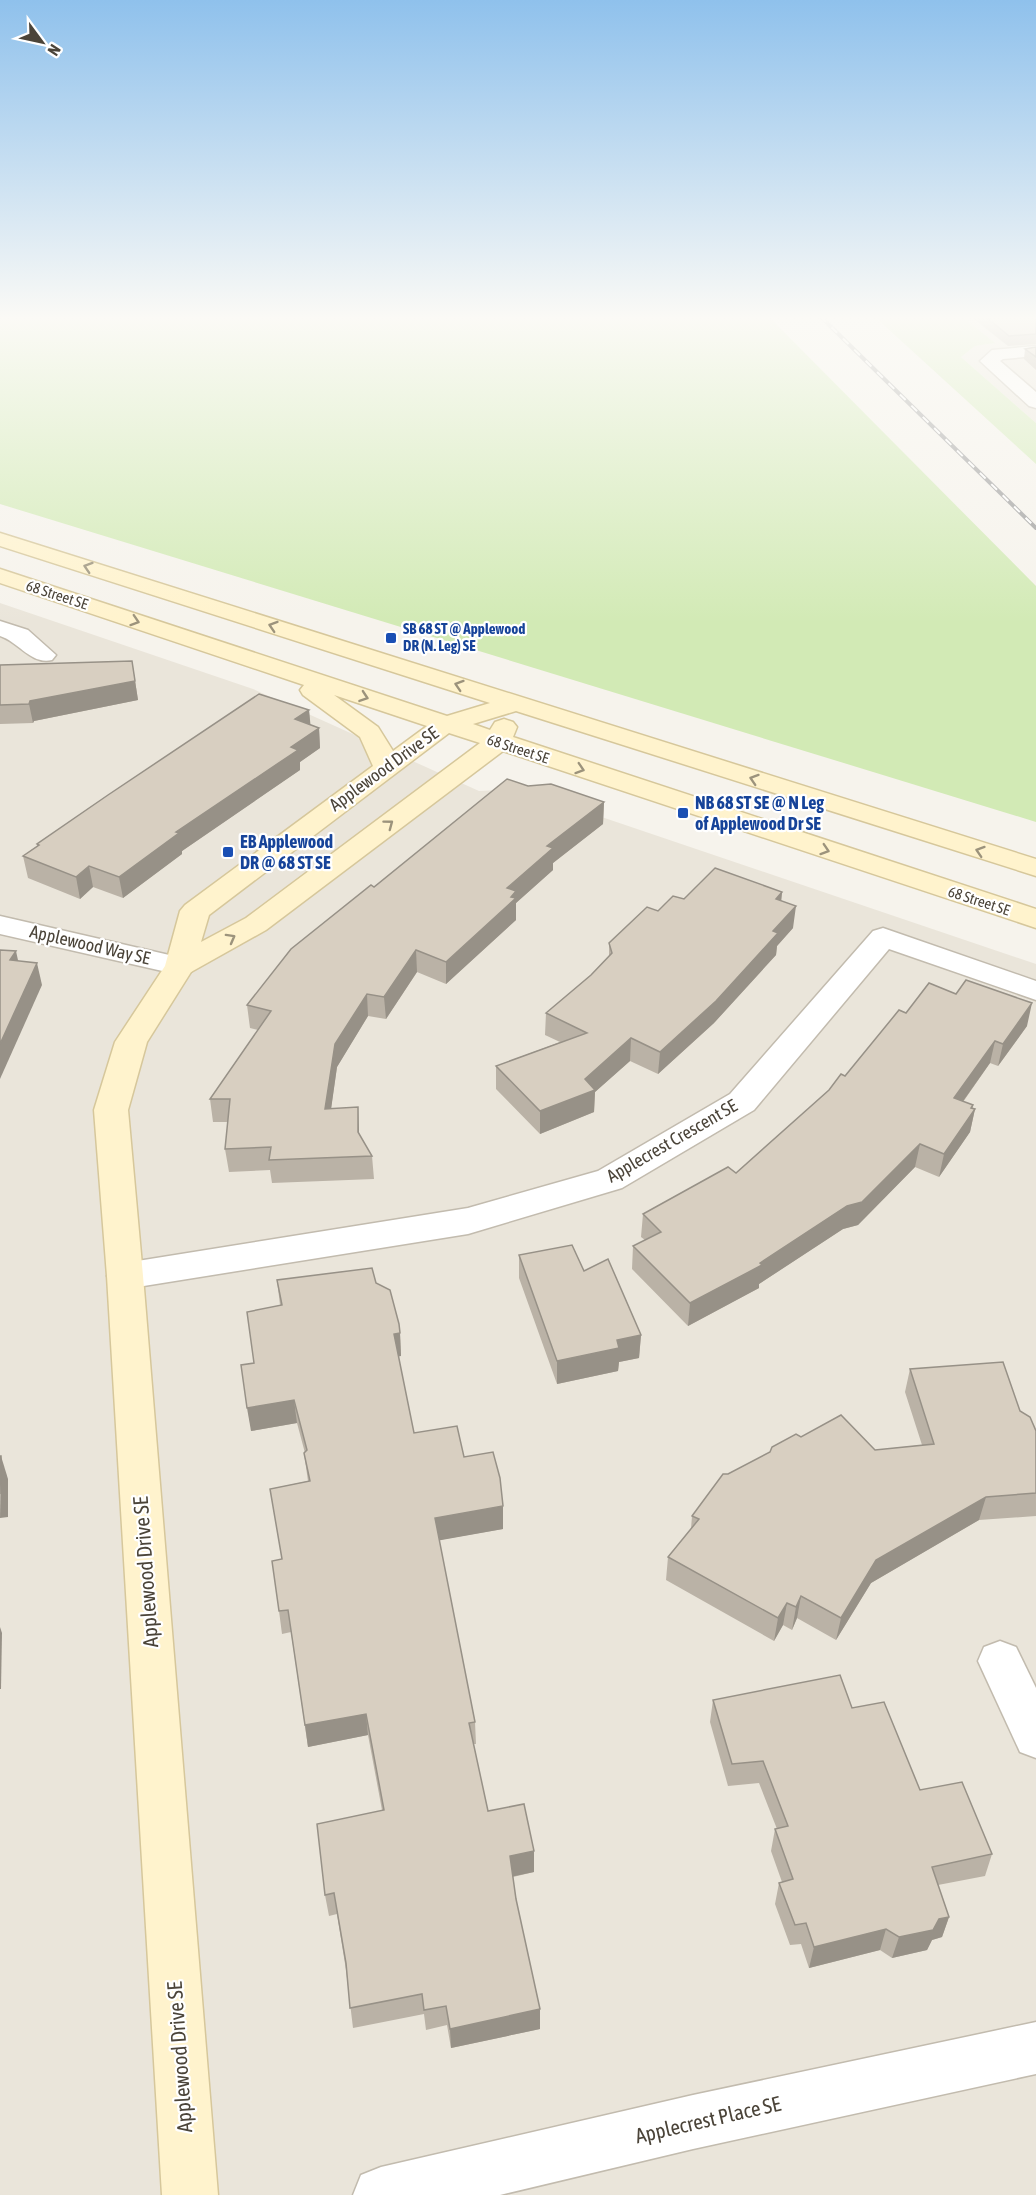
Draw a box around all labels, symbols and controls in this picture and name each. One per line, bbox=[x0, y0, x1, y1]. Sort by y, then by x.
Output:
north arrow bbox=[12, 12, 72, 72]
text: N bbox=[44, 41, 65, 59]
one-way arrow bbox=[83, 562, 94, 574]
street label: 68 Street SE bbox=[24, 577, 91, 613]
one-way arrow bbox=[129, 613, 140, 626]
place label: SB 68 ST @ Applewood DR (N. Leg) SE bbox=[403, 620, 525, 654]
one-way arrow bbox=[268, 621, 279, 633]
marker: SB 68 ST @ Applewood DR (N. Leg) SE bbox=[384, 631, 398, 645]
one-way arrow bbox=[454, 680, 465, 692]
one-way arrow bbox=[358, 690, 369, 702]
street label: Applewood Drive SE bbox=[325, 722, 443, 815]
street label: 68 Street SE bbox=[485, 731, 552, 767]
one-way arrow bbox=[574, 762, 585, 775]
one-way arrow bbox=[749, 773, 760, 786]
place label: NB 68 ST SE @ N Leg of Applewood Dr SE bbox=[695, 792, 824, 834]
marker: NB 68 ST SE @ N Leg of Applewood Dr SE bbox=[676, 806, 690, 820]
one-way arrow bbox=[383, 820, 394, 831]
place label: EB Applewood DR @ 68 ST SE bbox=[240, 831, 333, 873]
one-way arrow bbox=[819, 843, 830, 855]
marker: EB Applewood DR @ 68 ST SE bbox=[221, 845, 235, 859]
one-way arrow bbox=[975, 845, 986, 858]
street label: 68 Street SE bbox=[946, 883, 1013, 919]
street label: Applewood Way SE bbox=[28, 920, 153, 969]
one-way arrow bbox=[225, 934, 235, 945]
street label: Applecrest Crescent SE bbox=[603, 1095, 741, 1186]
street label: Applewood Drive SE bbox=[128, 1496, 162, 1648]
street label: Applewood Drive SE bbox=[162, 1981, 196, 2133]
street label: Applecrest Place SE bbox=[633, 2091, 783, 2147]

